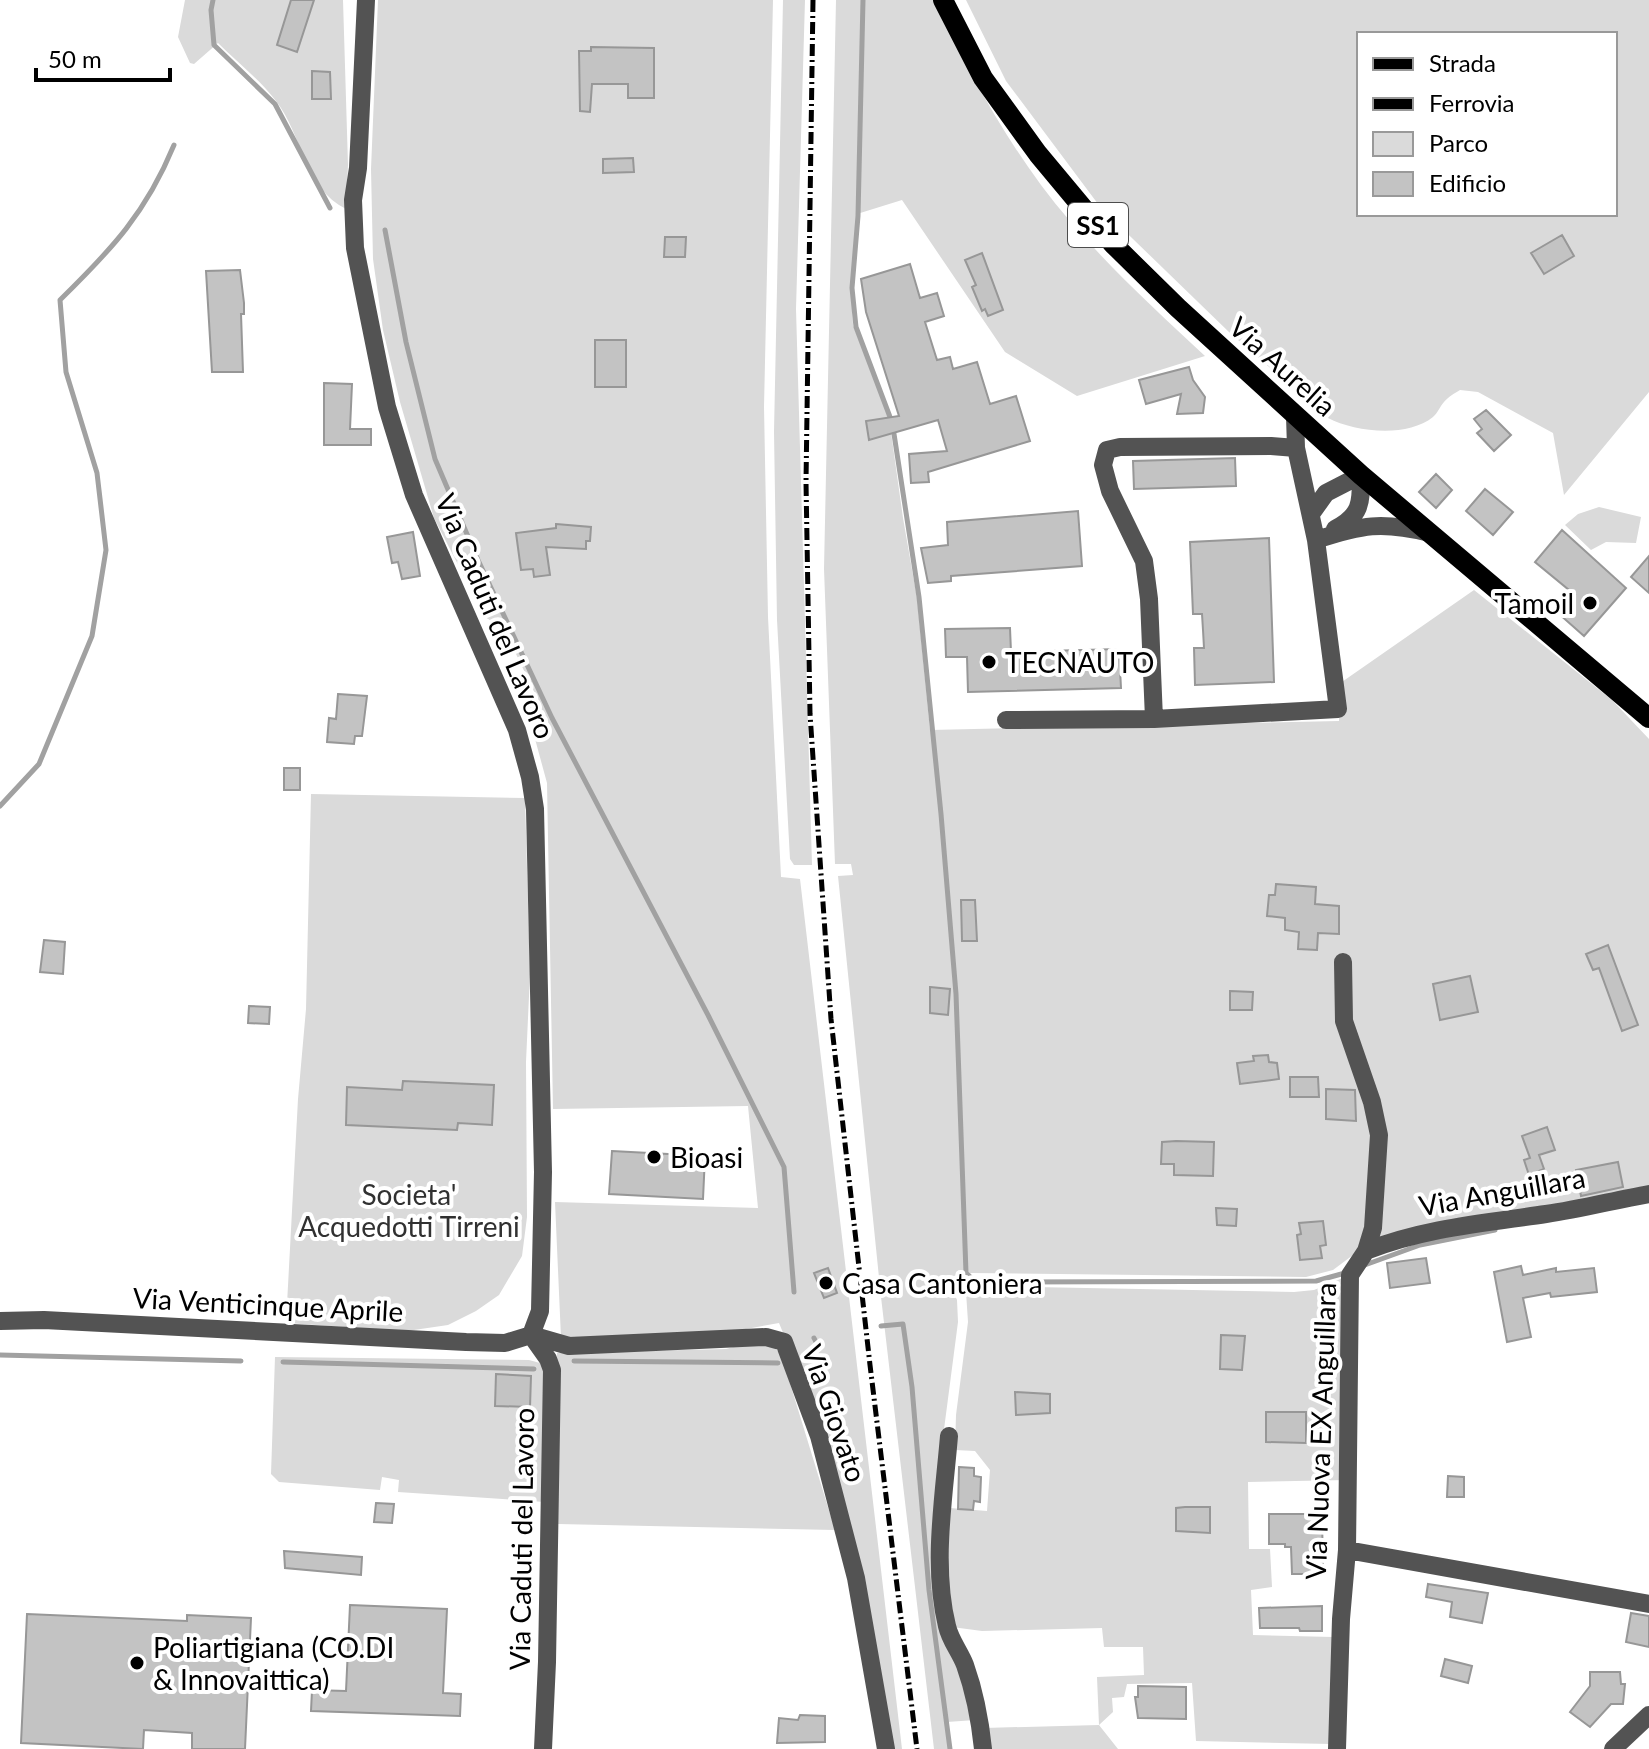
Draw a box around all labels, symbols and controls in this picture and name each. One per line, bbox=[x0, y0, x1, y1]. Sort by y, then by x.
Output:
scale bar bbox=[36, 32, 170, 82]
legend bbox=[1357, 32, 1617, 216]
text: 50 m bbox=[48, 44, 102, 73]
text: Strada bbox=[1429, 48, 1496, 77]
text: Ferrovia bbox=[1429, 88, 1515, 117]
text: Parco bbox=[1429, 128, 1488, 157]
text: Edificio bbox=[1429, 168, 1506, 197]
road number: SS1 bbox=[1068, 203, 1128, 247]
street label: Via Aurelia bbox=[1223, 309, 1343, 423]
street label: Via Caduti del Lavoro bbox=[429, 488, 563, 744]
place label: Tamoil bbox=[1495, 586, 1574, 620]
marker: Tamoil bbox=[1581, 594, 1599, 612]
place label: TECNAUTO bbox=[1005, 645, 1155, 679]
marker: TECNAUTO bbox=[980, 653, 998, 671]
place label: Bioasi bbox=[670, 1140, 743, 1174]
marker: Bioasi bbox=[645, 1148, 663, 1166]
street label: Via Anguillara bbox=[1416, 1160, 1588, 1222]
park label: Societa' Acquedotti Tirreni bbox=[298, 1177, 520, 1243]
place label: Casa Cantoniera bbox=[842, 1266, 1043, 1300]
marker: Casa Cantoniera bbox=[817, 1274, 835, 1292]
street label: Via Venticinque Aprile bbox=[132, 1280, 404, 1328]
street label: Via Nuova EX Anguillara bbox=[1298, 1282, 1342, 1580]
street label: Via Giovato bbox=[796, 1340, 874, 1486]
street label: Via Caduti del Lavoro bbox=[502, 1407, 540, 1671]
place label: Poliartigiana (CO.DI & Innovaittica) bbox=[153, 1630, 394, 1696]
marker: Poliartigiana (CO.DI & Innovaittica) bbox=[128, 1654, 146, 1672]

